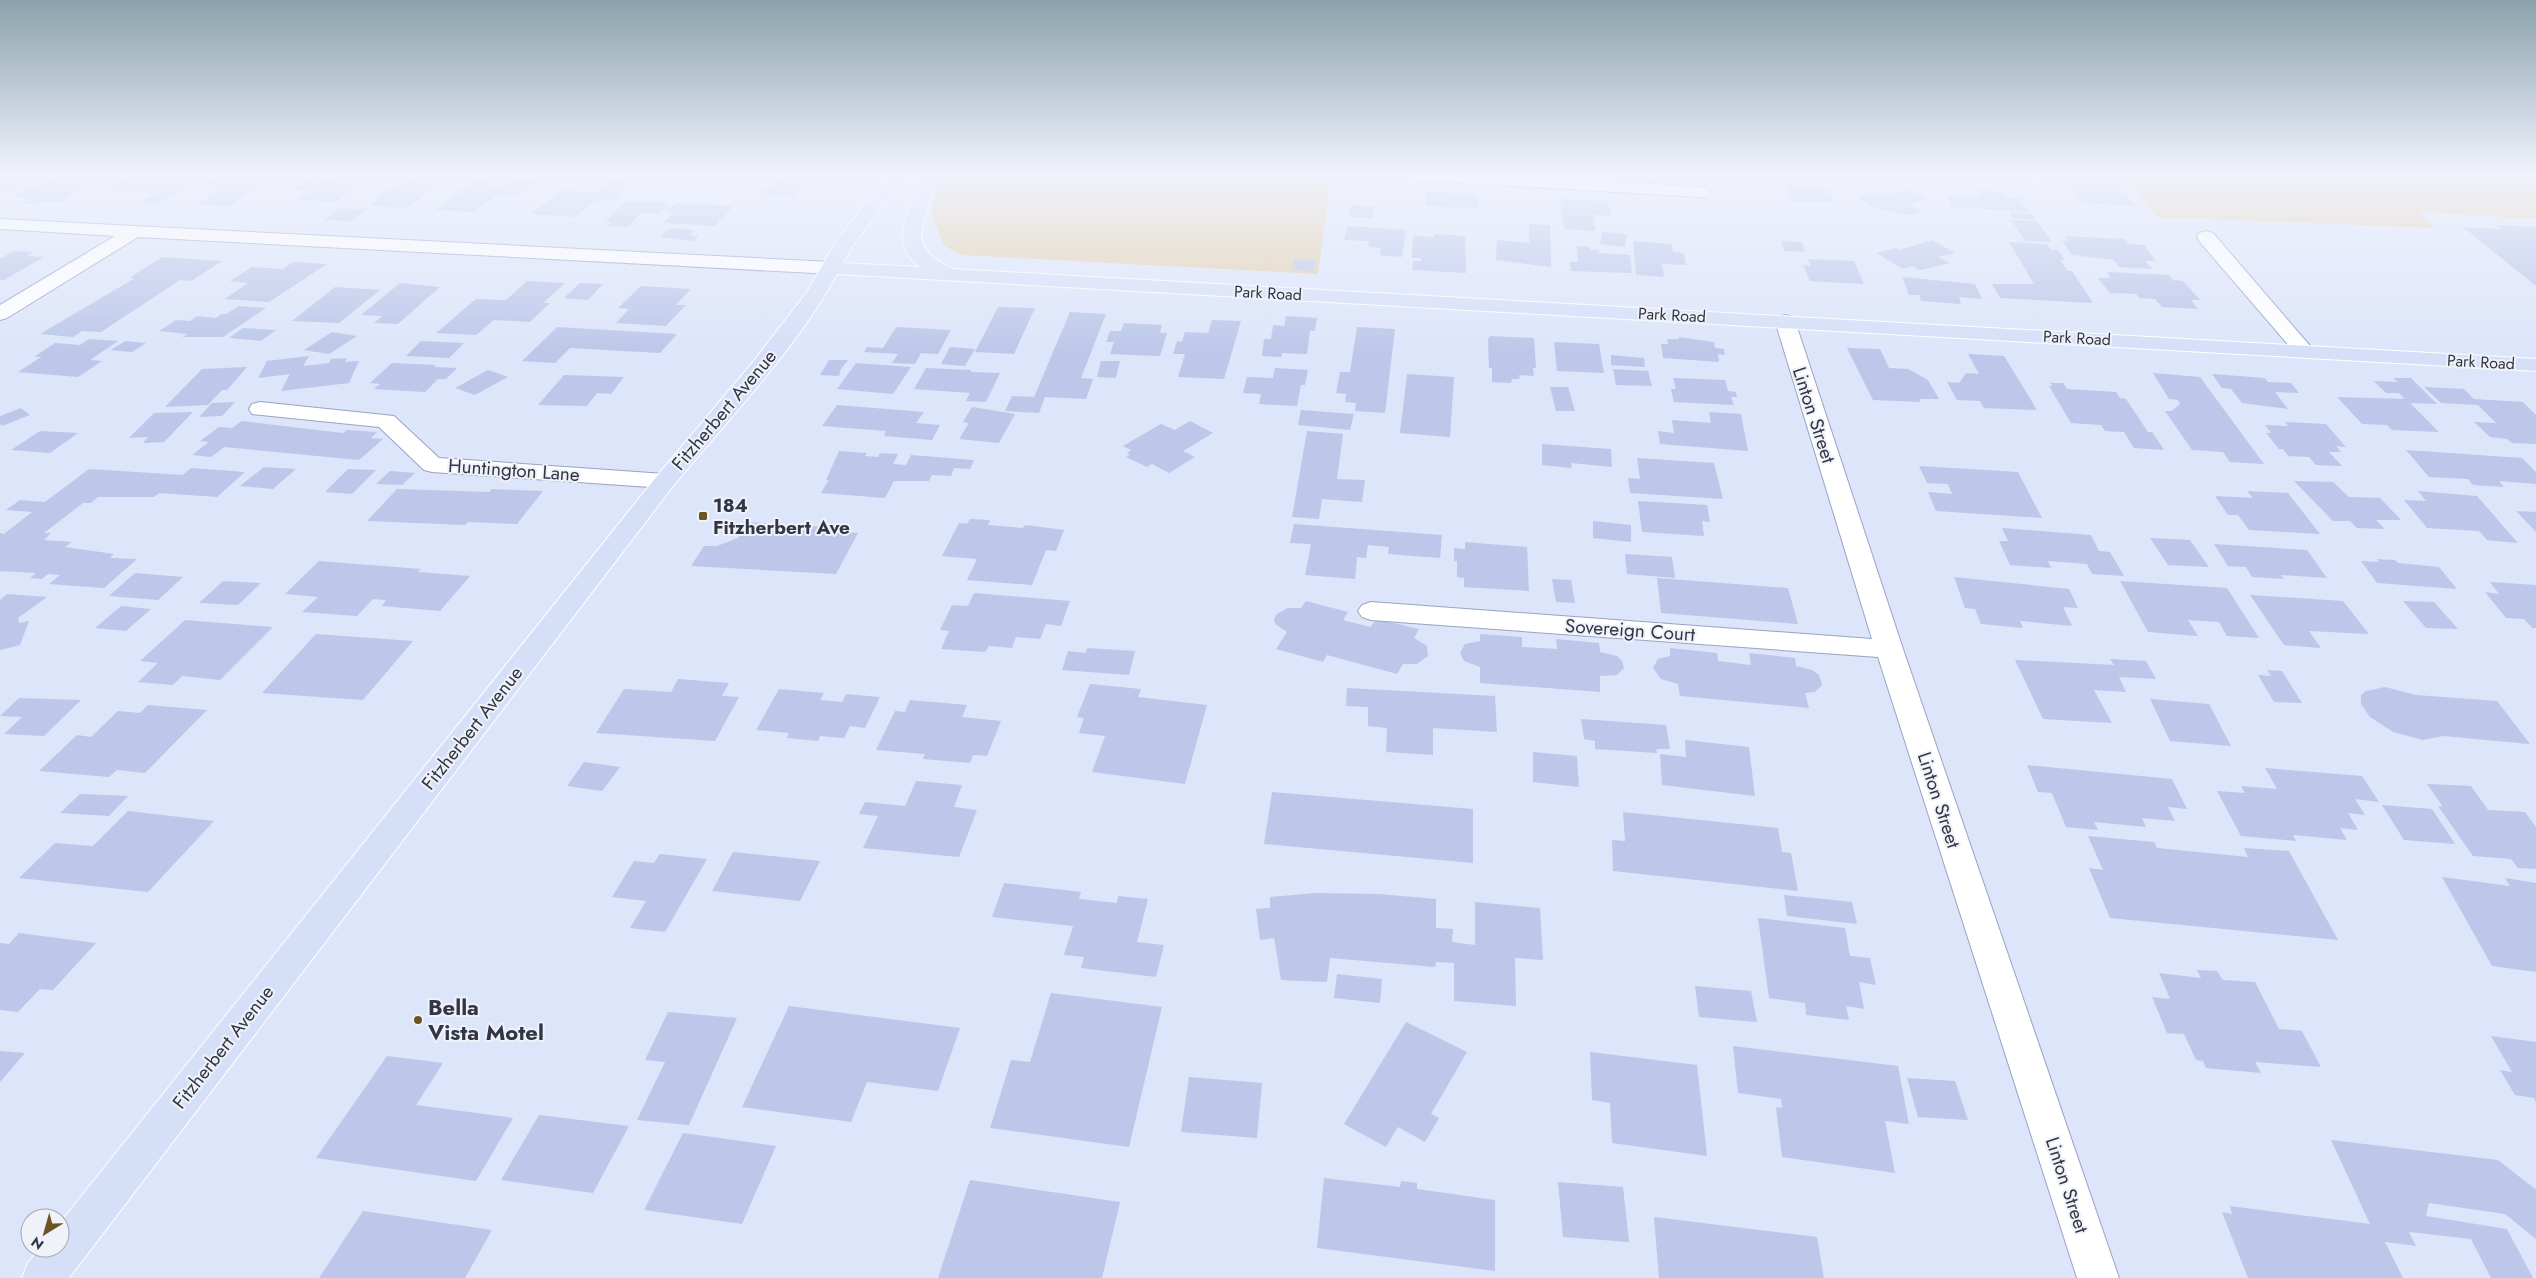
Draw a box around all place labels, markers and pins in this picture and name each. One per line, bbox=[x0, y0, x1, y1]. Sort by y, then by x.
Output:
place label: 184 Fitzherbert Ave bbox=[713, 492, 850, 541]
marker: 184 Fitzherbert Ave bbox=[697, 510, 709, 522]
place label: Bella Vista Motel bbox=[427, 991, 544, 1048]
marker: Bella Vista Motel bbox=[412, 1014, 424, 1026]

